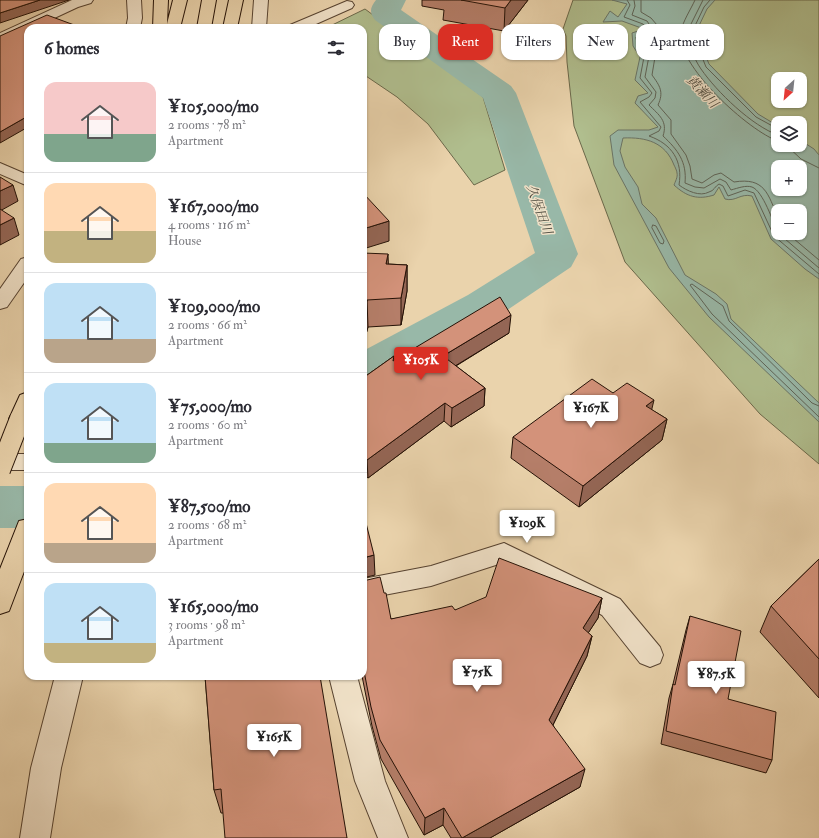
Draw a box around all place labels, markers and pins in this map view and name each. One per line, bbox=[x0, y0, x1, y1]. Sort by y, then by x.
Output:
pin: ¥105K bbox=[393, 347, 449, 381]
pin: ¥167K bbox=[563, 395, 619, 429]
pin: ¥109K bbox=[499, 510, 555, 544]
pin: ¥75K bbox=[453, 659, 501, 693]
pin: ¥87.5K bbox=[683, 661, 749, 695]
pin: ¥165K bbox=[246, 724, 302, 758]

